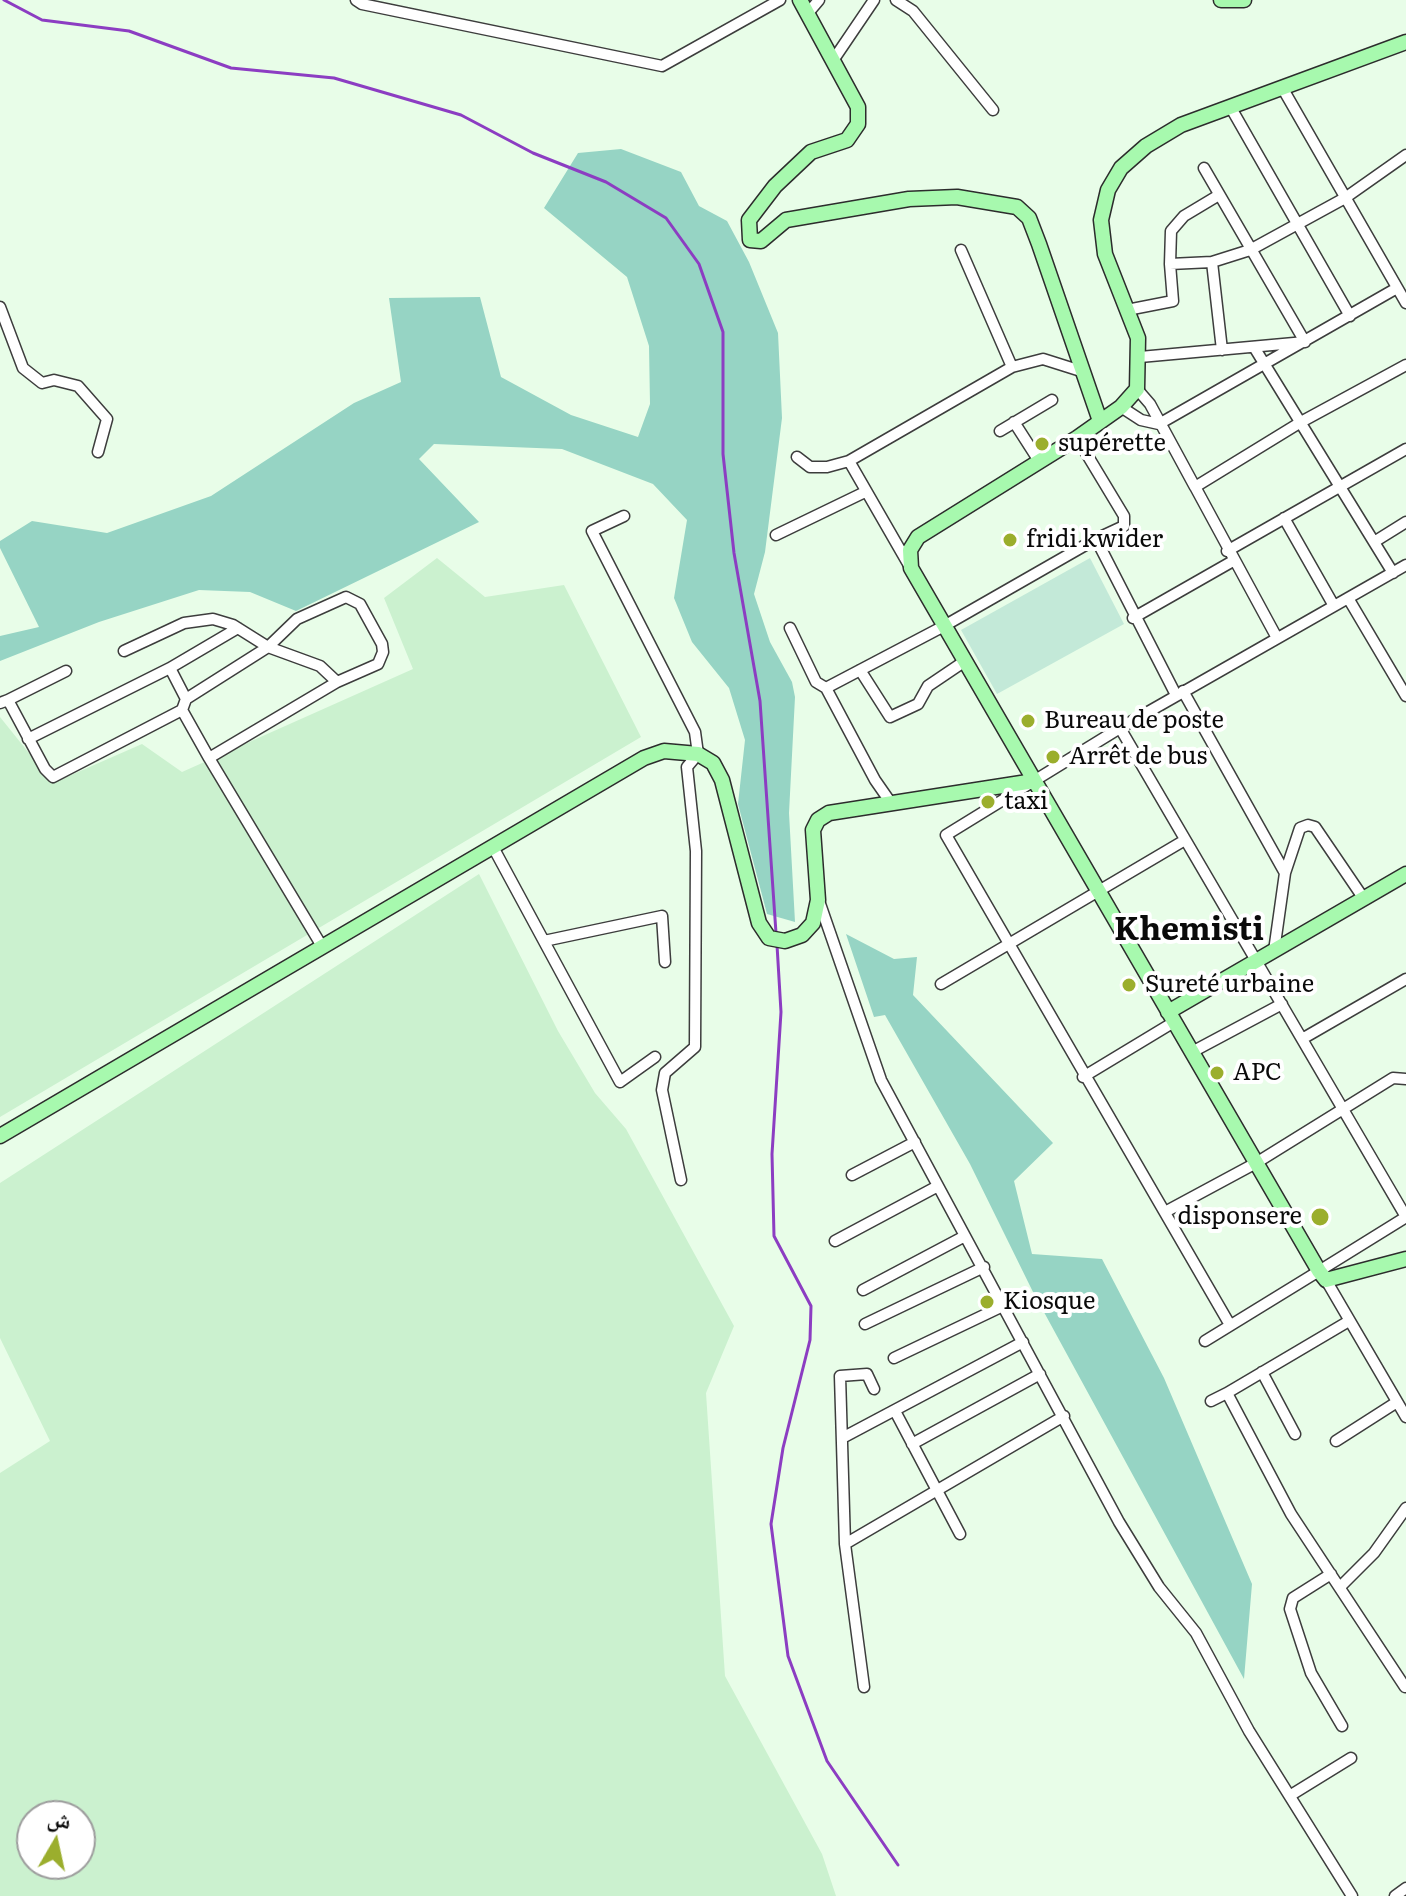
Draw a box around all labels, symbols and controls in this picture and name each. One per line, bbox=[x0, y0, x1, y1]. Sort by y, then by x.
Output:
place label: supérette bbox=[1058, 430, 1166, 458]
marker: supérette bbox=[1033, 435, 1051, 453]
place label: fridi kwider bbox=[1026, 526, 1163, 554]
marker: fridi kwider bbox=[1001, 531, 1019, 549]
place label: Bureau de poste bbox=[1044, 707, 1224, 735]
marker: Bureau de poste bbox=[1019, 712, 1037, 730]
place label: Arrêt de bus bbox=[1069, 743, 1207, 771]
marker: Arrêt de bus bbox=[1044, 748, 1062, 766]
place label: taxi bbox=[1004, 788, 1048, 816]
marker: taxi bbox=[979, 793, 997, 811]
district label: Khemisti bbox=[1114, 912, 1264, 950]
place label: Sureté urbaine bbox=[1145, 971, 1314, 999]
marker: Sureté urbaine bbox=[1120, 976, 1138, 994]
place label: APC bbox=[1233, 1059, 1282, 1087]
marker: APC bbox=[1208, 1064, 1226, 1082]
place label: disponsere bbox=[1178, 1203, 1302, 1231]
marker: disponsere bbox=[1309, 1206, 1331, 1228]
place label: Kiosque bbox=[1003, 1288, 1095, 1316]
marker: Kiosque bbox=[978, 1293, 996, 1311]
north arrow bbox=[16, 1800, 96, 1880]
text: ش bbox=[45, 1800, 74, 1836]

